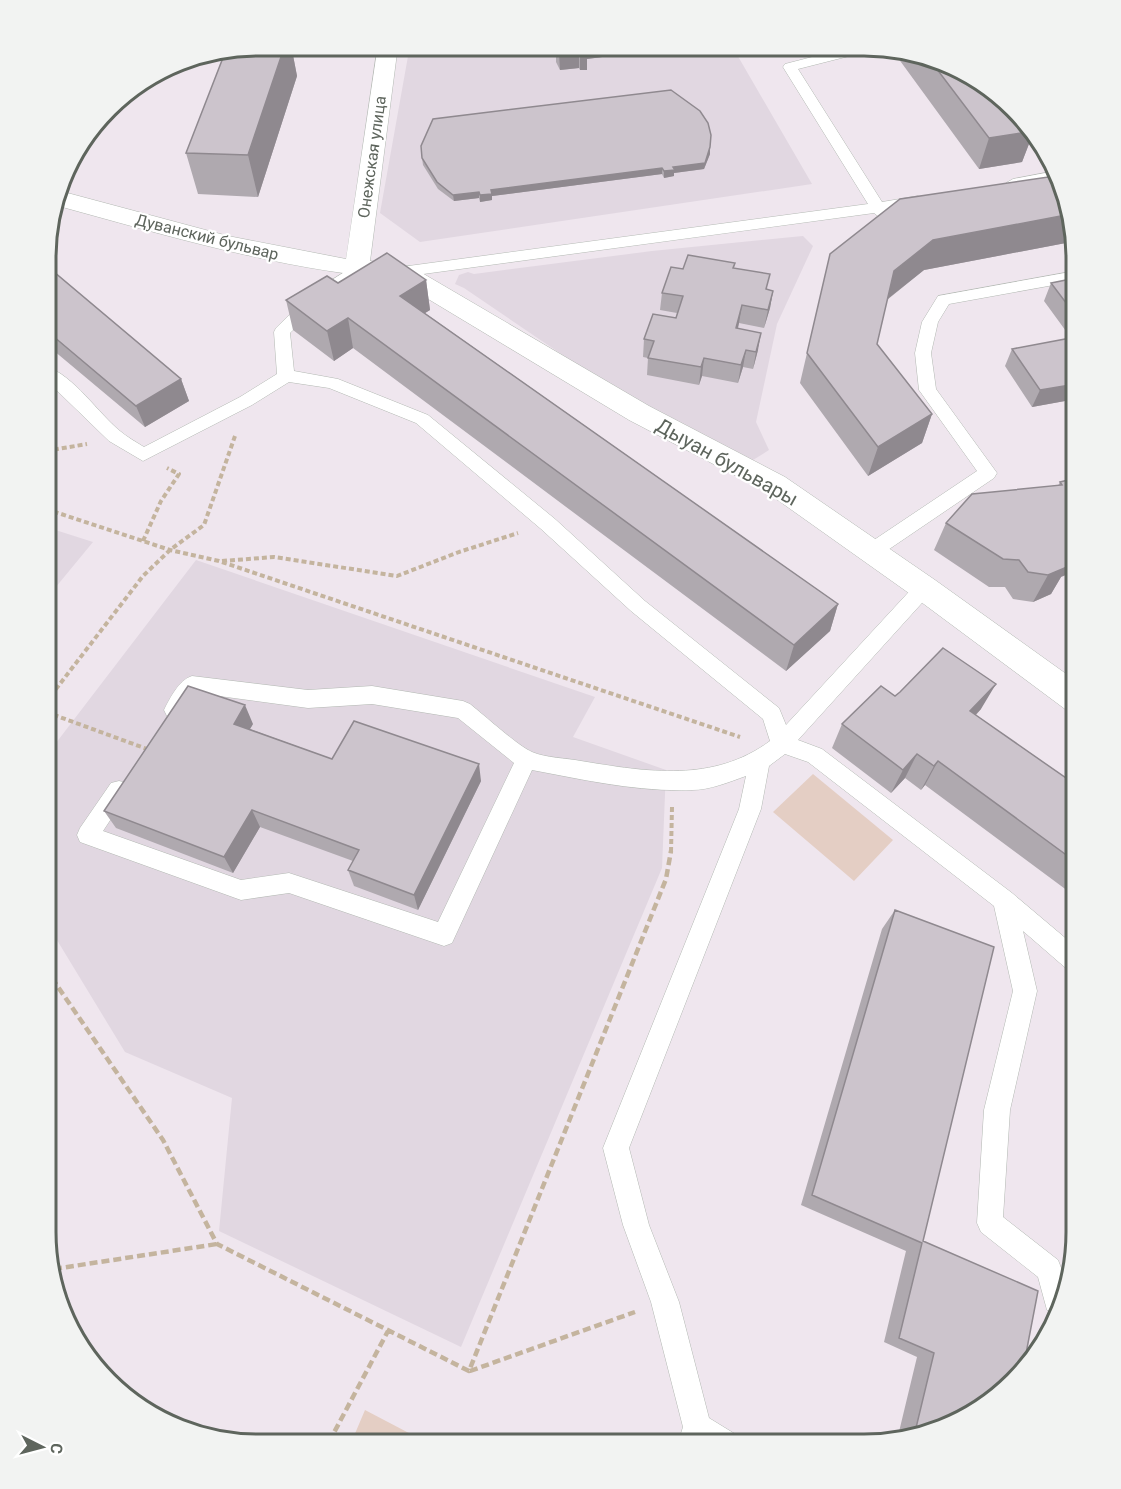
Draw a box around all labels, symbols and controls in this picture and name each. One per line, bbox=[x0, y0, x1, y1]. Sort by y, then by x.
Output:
street label: Онежская улица bbox=[354, 95, 390, 219]
street label: Дуванский бульвар bbox=[133, 210, 281, 264]
street label: Дыуан бульвары bbox=[652, 413, 802, 511]
north arrow bbox=[12, 1417, 72, 1477]
text: С bbox=[46, 1442, 66, 1455]

